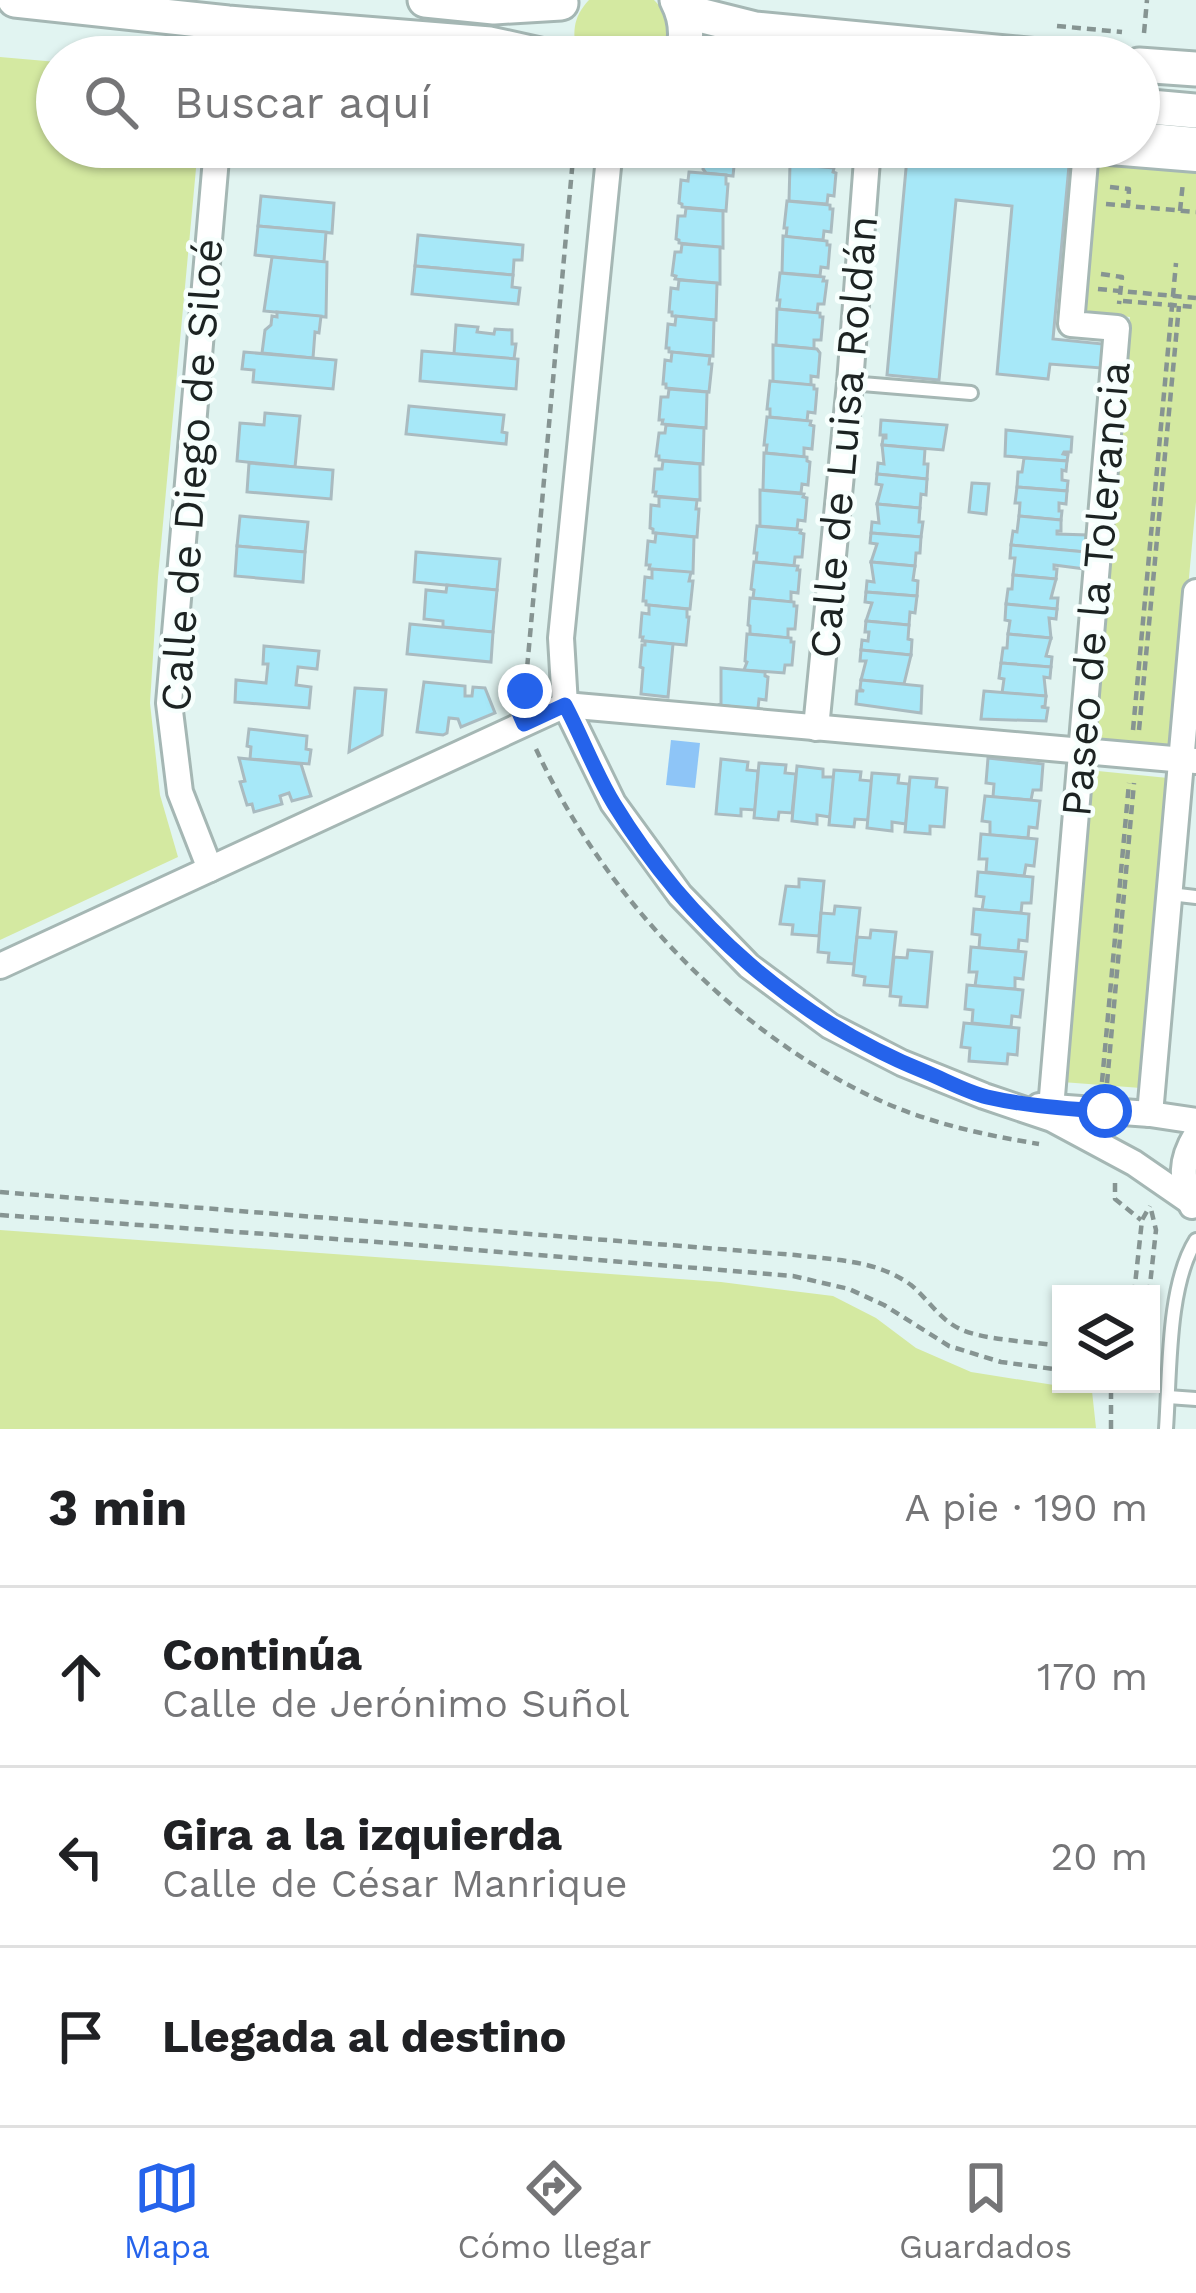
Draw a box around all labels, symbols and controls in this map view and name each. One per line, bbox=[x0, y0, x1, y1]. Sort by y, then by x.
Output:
search box bbox=[36, 36, 1160, 168]
icon: search bbox=[78, 69, 144, 135]
text: Buscar aquí bbox=[174, 76, 432, 129]
street label: Calle de Luisa Roldán bbox=[800, 214, 887, 660]
street label: Calle de Diego de Siloé bbox=[151, 237, 232, 713]
street label: Paseo de la Tolerancia bbox=[1051, 359, 1140, 819]
route end bbox=[498, 664, 552, 718]
route start bbox=[1078, 1084, 1132, 1138]
map controls bbox=[1052, 1285, 1160, 1393]
button: layers bbox=[1052, 1285, 1160, 1393]
text: 3 min bbox=[48, 1478, 187, 1537]
text: A pie · 190 m bbox=[905, 1485, 1148, 1530]
text: Continúa bbox=[162, 1628, 362, 1681]
icon: ahead bbox=[48, 1644, 114, 1710]
text: 170 m bbox=[1037, 1654, 1148, 1699]
text: Calle de Jerónimo Suñol bbox=[162, 1681, 630, 1726]
text: Gira a la izquierda bbox=[162, 1808, 562, 1861]
icon: left bbox=[48, 1824, 114, 1890]
text: 20 m bbox=[1051, 1834, 1148, 1879]
text: Calle de César Manrique bbox=[162, 1861, 628, 1906]
icon: arrive bbox=[48, 2004, 114, 2070]
text: Llegada al destino bbox=[162, 2010, 567, 2063]
tab: Mapa bbox=[124, 2155, 210, 2266]
tab: Cómo llegar bbox=[458, 2155, 651, 2266]
tab: Guardados bbox=[899, 2155, 1072, 2266]

